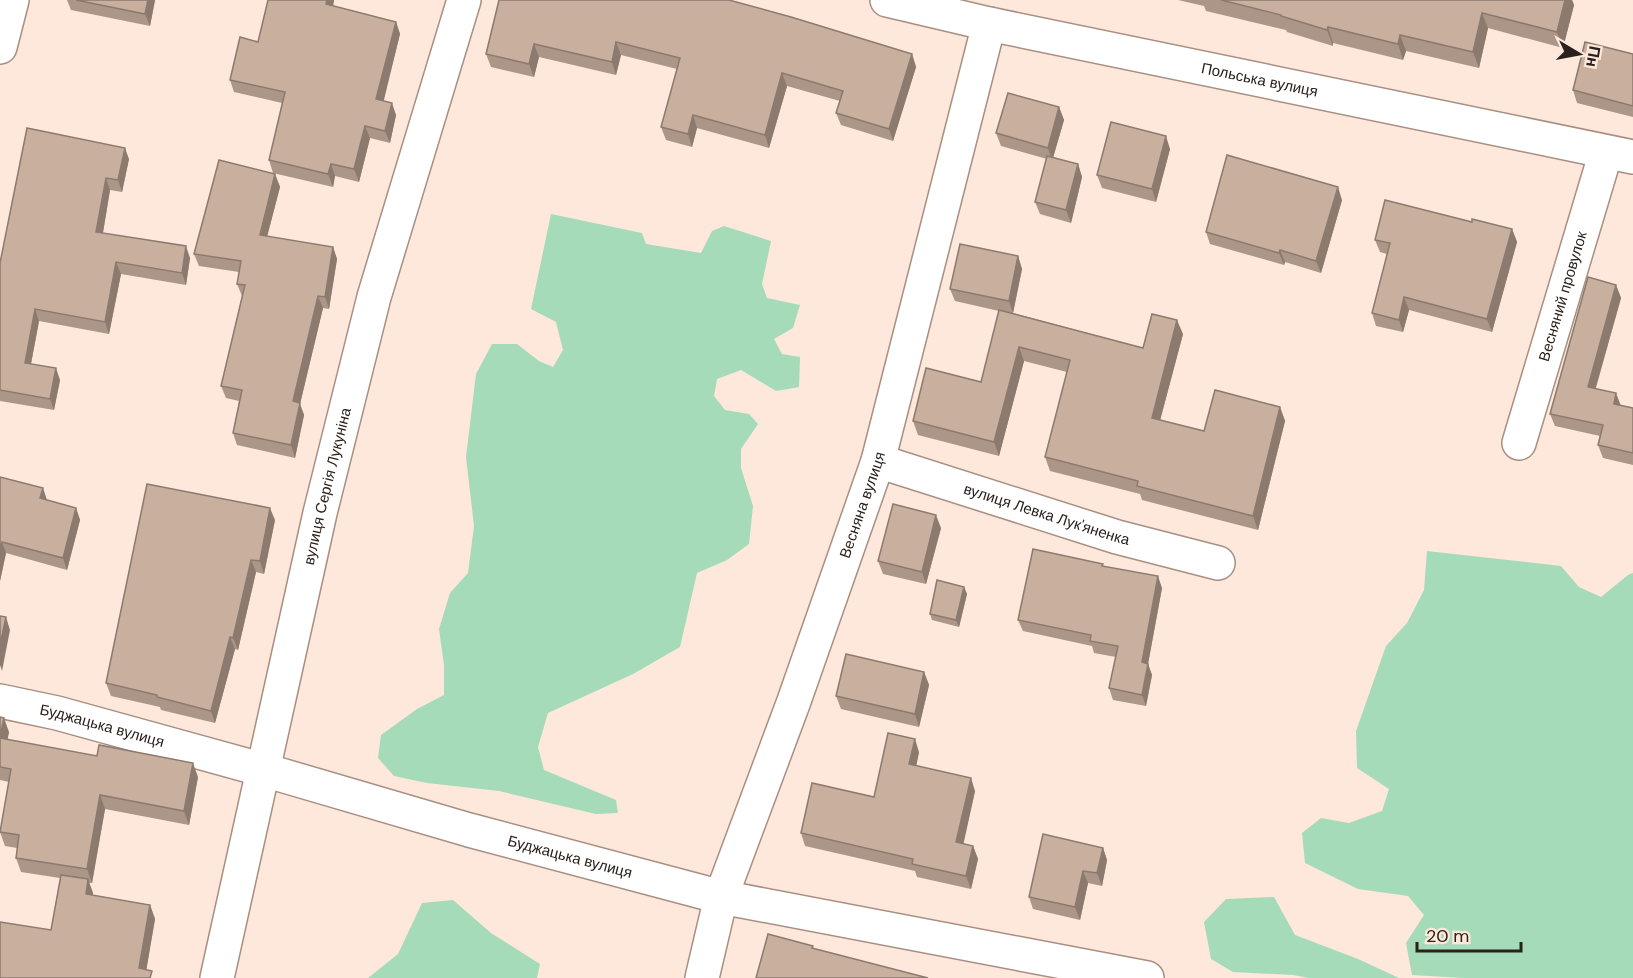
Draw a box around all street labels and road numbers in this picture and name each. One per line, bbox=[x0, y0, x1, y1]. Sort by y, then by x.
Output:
street label: Польська вулиця bbox=[1199, 58, 1320, 102]
street label: Весняний провулок bbox=[1534, 229, 1592, 364]
street label: вулиця Сергія Лукуніна bbox=[299, 405, 356, 567]
street label: Весняна вулиця bbox=[835, 450, 890, 561]
street label: вулиця Левка Лук'яненка bbox=[961, 479, 1132, 550]
street label: Буджацька вулиця bbox=[38, 700, 166, 752]
street label: Буджацька вулиця bbox=[505, 831, 634, 883]

